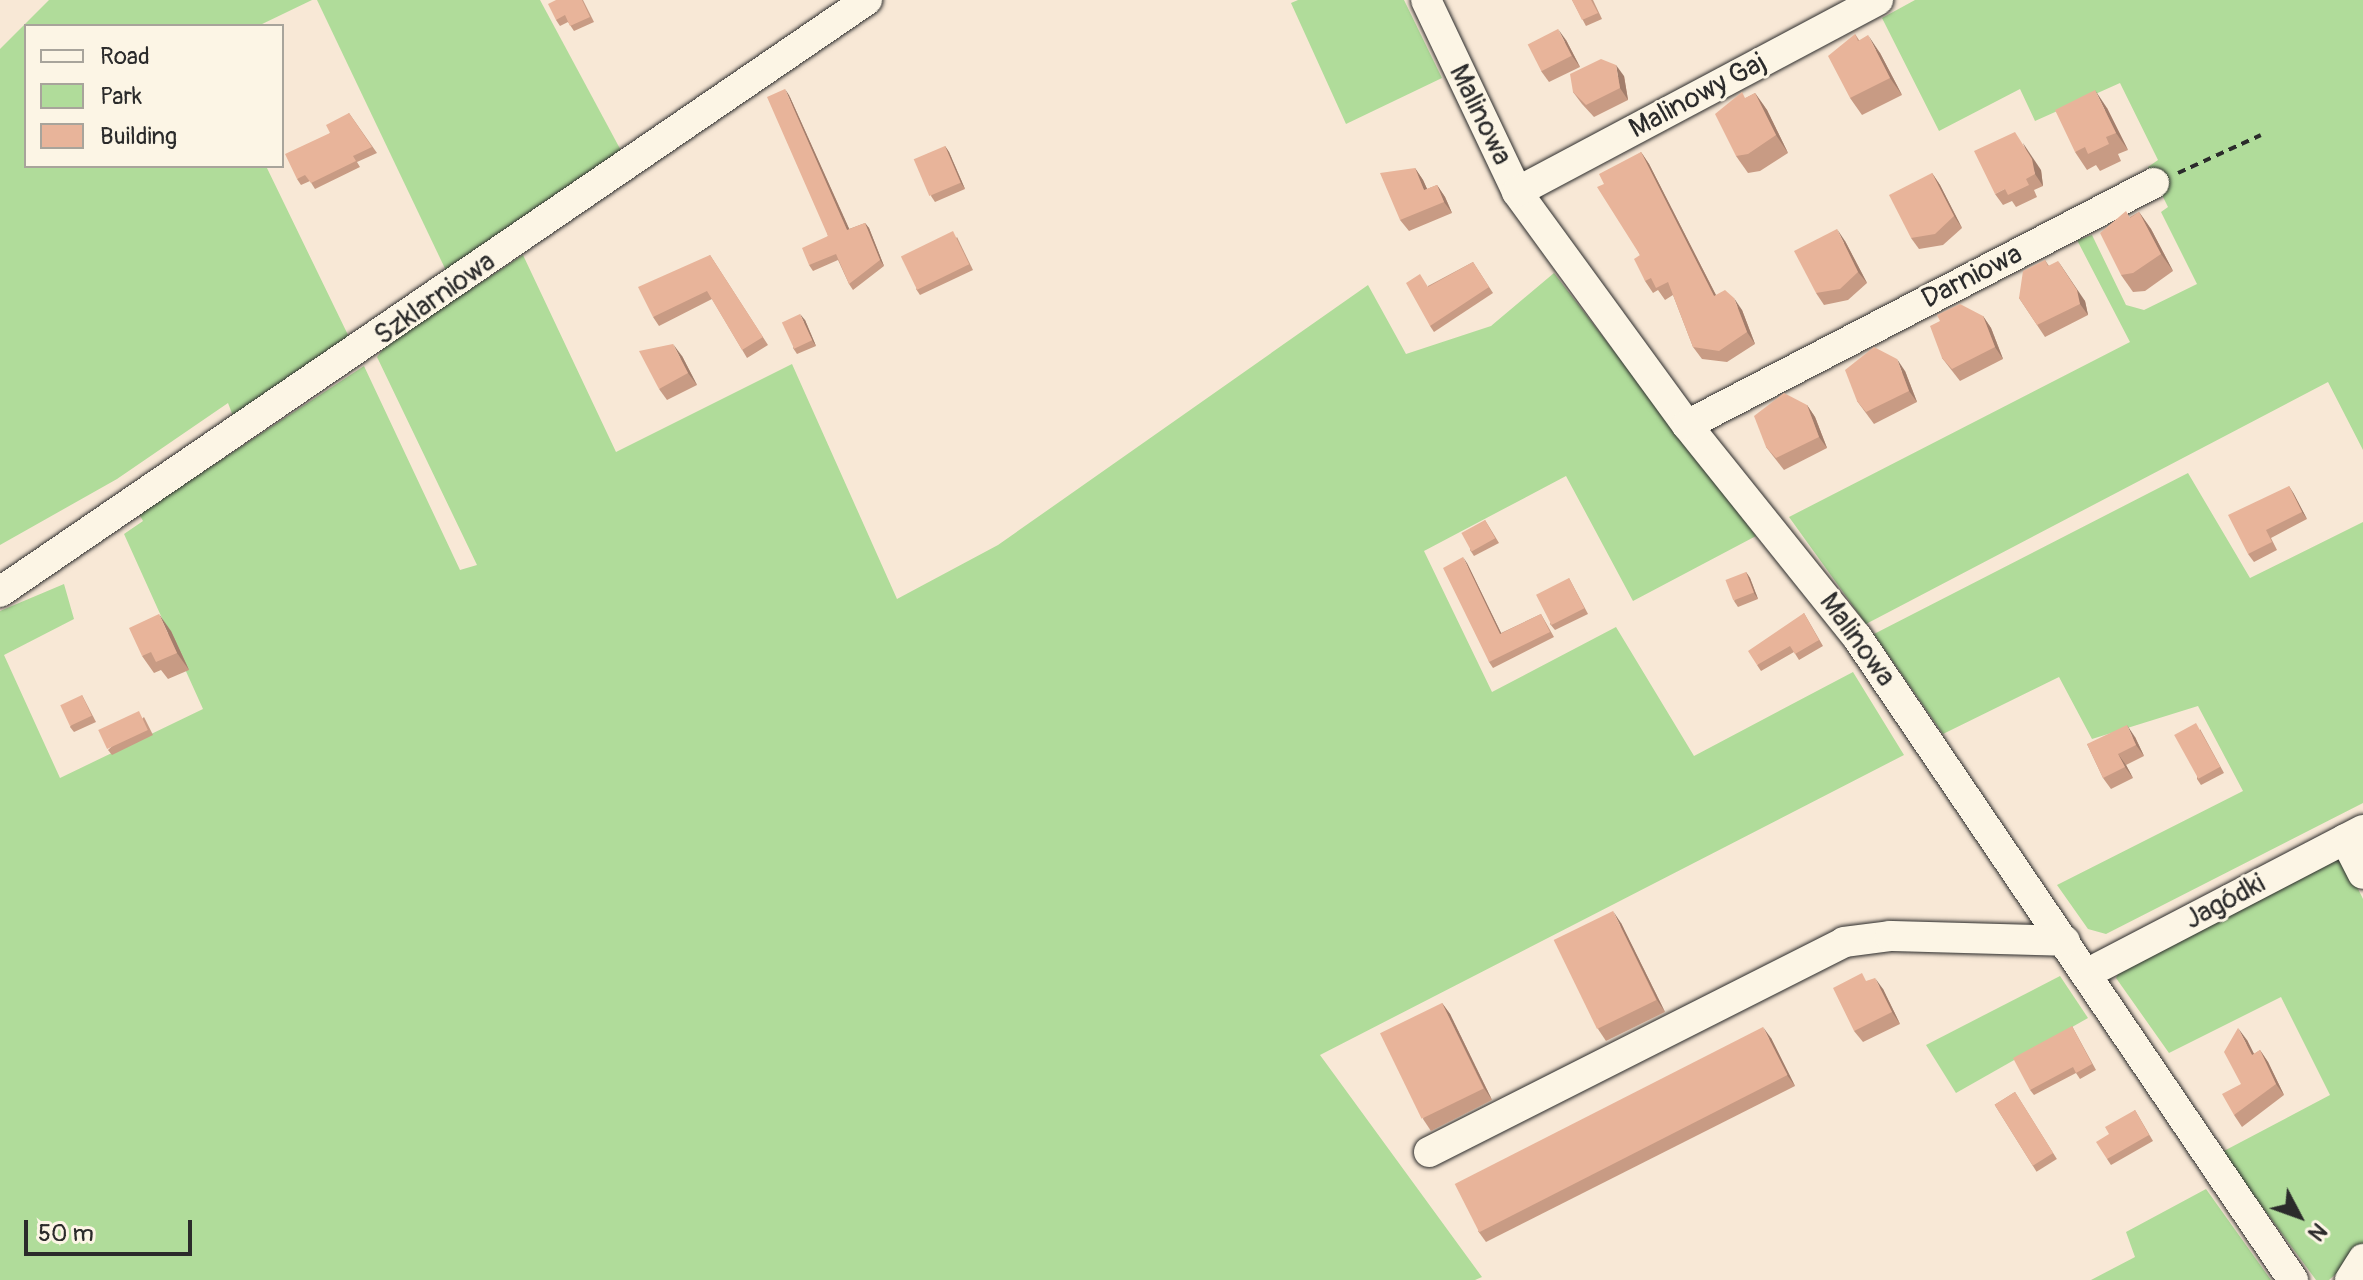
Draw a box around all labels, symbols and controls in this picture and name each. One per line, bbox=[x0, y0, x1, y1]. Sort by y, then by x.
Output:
legend bbox=[24, 24, 284, 168]
text: Road bbox=[100, 42, 150, 71]
street label: Malinowy Gaj bbox=[1624, 46, 1772, 146]
street label: Malinowa bbox=[1441, 59, 1519, 171]
text: Park bbox=[100, 82, 142, 111]
text: Building bbox=[100, 122, 177, 151]
street label: Darniowa bbox=[1916, 237, 2028, 317]
street label: Szklarniowa bbox=[368, 245, 502, 353]
street label: Malinowa bbox=[1812, 587, 1902, 693]
street label: Jagódki bbox=[2179, 867, 2271, 937]
north arrow bbox=[2259, 1176, 2339, 1256]
scale bar bbox=[28, 1204, 196, 1254]
text: N bbox=[2302, 1217, 2333, 1247]
text: 50 m bbox=[38, 1219, 94, 1248]

